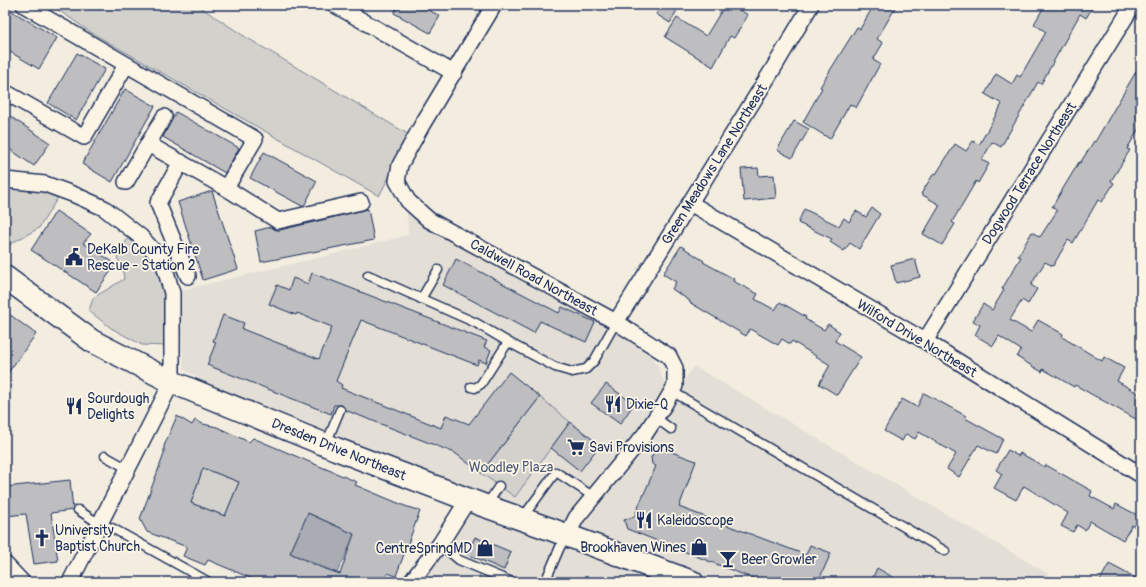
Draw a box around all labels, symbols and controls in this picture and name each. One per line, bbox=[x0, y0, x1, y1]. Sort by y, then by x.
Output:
street label: Green Meadows Lane Northeast bbox=[658, 81, 771, 248]
street label: Dogwood Terrace Northeast bbox=[979, 99, 1080, 248]
street label: Caldwell Road Northeast bbox=[467, 235, 601, 320]
place label: DeKalb County Fire Rescue - Station 2 bbox=[87, 241, 199, 274]
public building icon: DeKalb County Fire Rescue - Station 2 bbox=[64, 247, 84, 267]
street label: Wilford Drive Northeast bbox=[854, 296, 980, 381]
place label: Sourdough Delights bbox=[87, 390, 149, 423]
restaurant icon: Dixie-Q bbox=[603, 394, 623, 414]
restaurant icon: Sourdough Delights bbox=[64, 396, 84, 416]
place label: Dixie-Q bbox=[626, 396, 668, 413]
street label: Dresden Drive Northeast bbox=[269, 415, 409, 484]
supermarket icon: Savi Provisions bbox=[566, 437, 586, 457]
place label: Savi Provisions bbox=[589, 439, 675, 456]
park label: Woodley Plaza bbox=[469, 459, 553, 476]
restaurant icon: Kaleidoscope bbox=[634, 510, 654, 530]
place label: Kaleidoscope bbox=[657, 512, 733, 529]
place label: University Baptist Church bbox=[55, 522, 140, 555]
church icon: University Baptist Church bbox=[32, 528, 52, 548]
shop icon: Brookhaven Wines bbox=[689, 537, 709, 557]
shop icon: CentreSpringMD bbox=[475, 538, 495, 558]
place label: Brookhaven Wines bbox=[580, 539, 687, 556]
place label: CentreSpringMD bbox=[376, 540, 472, 557]
bar icon: Beer Growler bbox=[718, 549, 738, 569]
place label: Beer Growler bbox=[741, 551, 817, 568]

